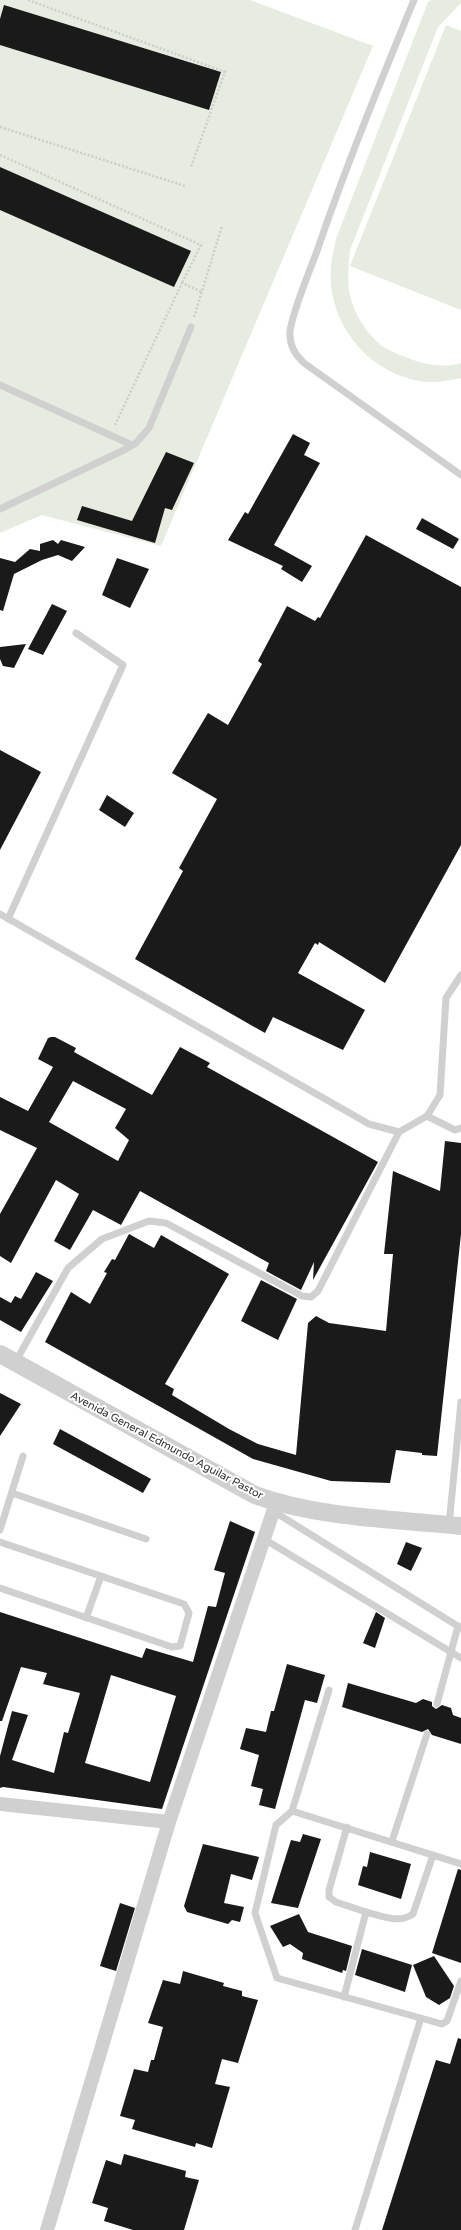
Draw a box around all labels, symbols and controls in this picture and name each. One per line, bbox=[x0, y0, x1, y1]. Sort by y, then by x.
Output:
street label: Avenida General Edmundo Aguilar Pastor bbox=[68, 1389, 266, 1502]

